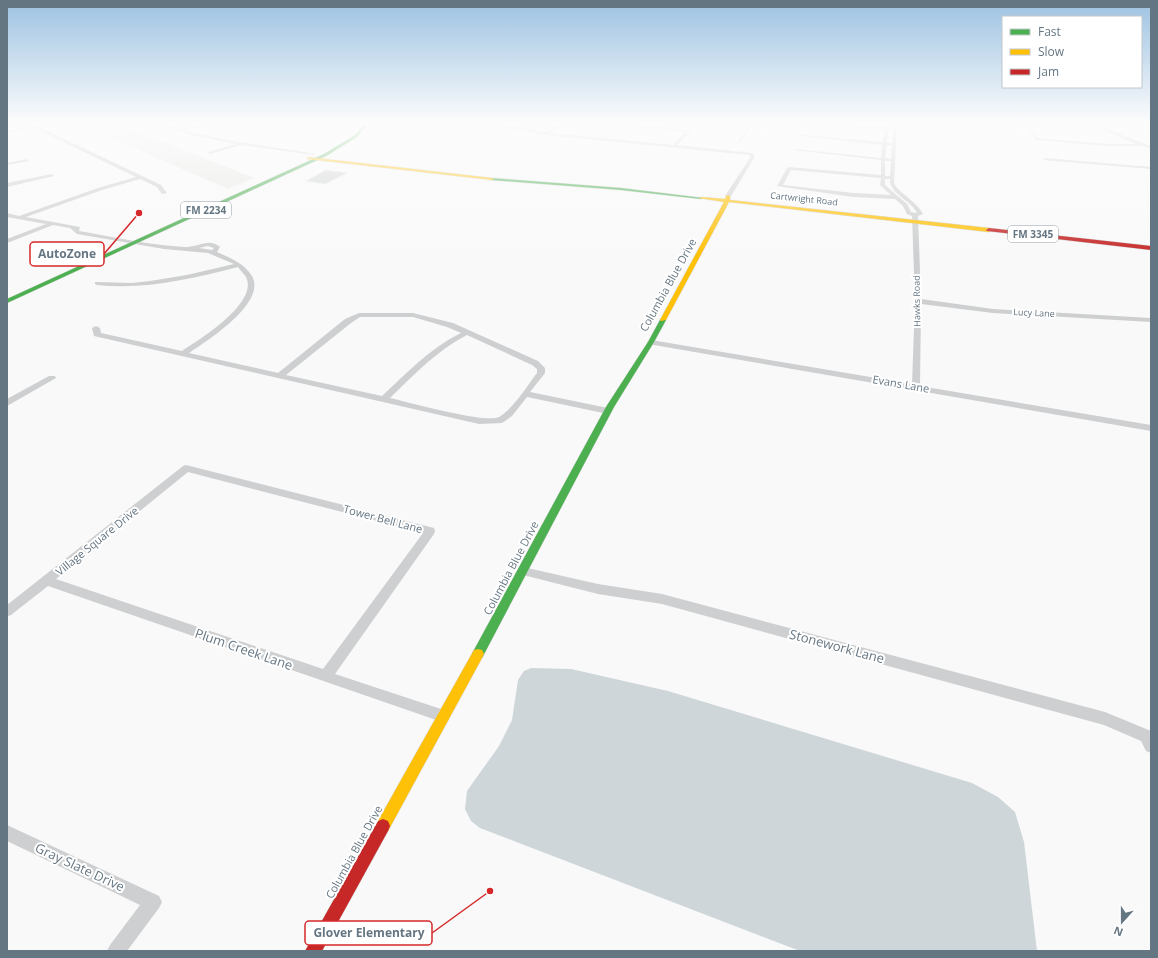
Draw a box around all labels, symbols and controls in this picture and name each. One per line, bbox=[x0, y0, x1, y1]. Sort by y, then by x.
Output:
legend bbox=[1002, 16, 1142, 88]
text: Fast bbox=[1038, 23, 1061, 40]
text: Slow bbox=[1038, 43, 1065, 60]
text: Jam bbox=[1037, 63, 1059, 80]
street label: Cartwright Road bbox=[770, 188, 839, 209]
road number: FM 2234 bbox=[181, 202, 231, 218]
road number: FM 3345 bbox=[1008, 226, 1058, 242]
street label: Columbia Blue Drive bbox=[636, 235, 699, 334]
callout: AutoZone bbox=[30, 242, 104, 266]
text: AutoZone bbox=[38, 245, 96, 262]
street label: Hawks Road bbox=[910, 275, 923, 327]
street label: Lucy Lane bbox=[1013, 305, 1055, 320]
street label: Evans Lane bbox=[872, 371, 931, 396]
street label: Tower Bell Lane bbox=[342, 501, 424, 536]
street label: Village Square Drive bbox=[52, 503, 141, 579]
street label: Columbia Blue Drive bbox=[479, 518, 542, 617]
street label: Plum Creek Lane bbox=[193, 624, 295, 674]
street label: Stonework Lane bbox=[788, 625, 886, 667]
street label: Columbia Blue Drive bbox=[322, 802, 385, 901]
street label: Gray Slate Drive bbox=[32, 838, 128, 896]
north arrow bbox=[1102, 902, 1142, 942]
callout: Glover Elementary bbox=[305, 921, 432, 945]
text: N bbox=[1111, 923, 1125, 940]
text: Glover Elementary bbox=[313, 924, 425, 941]

